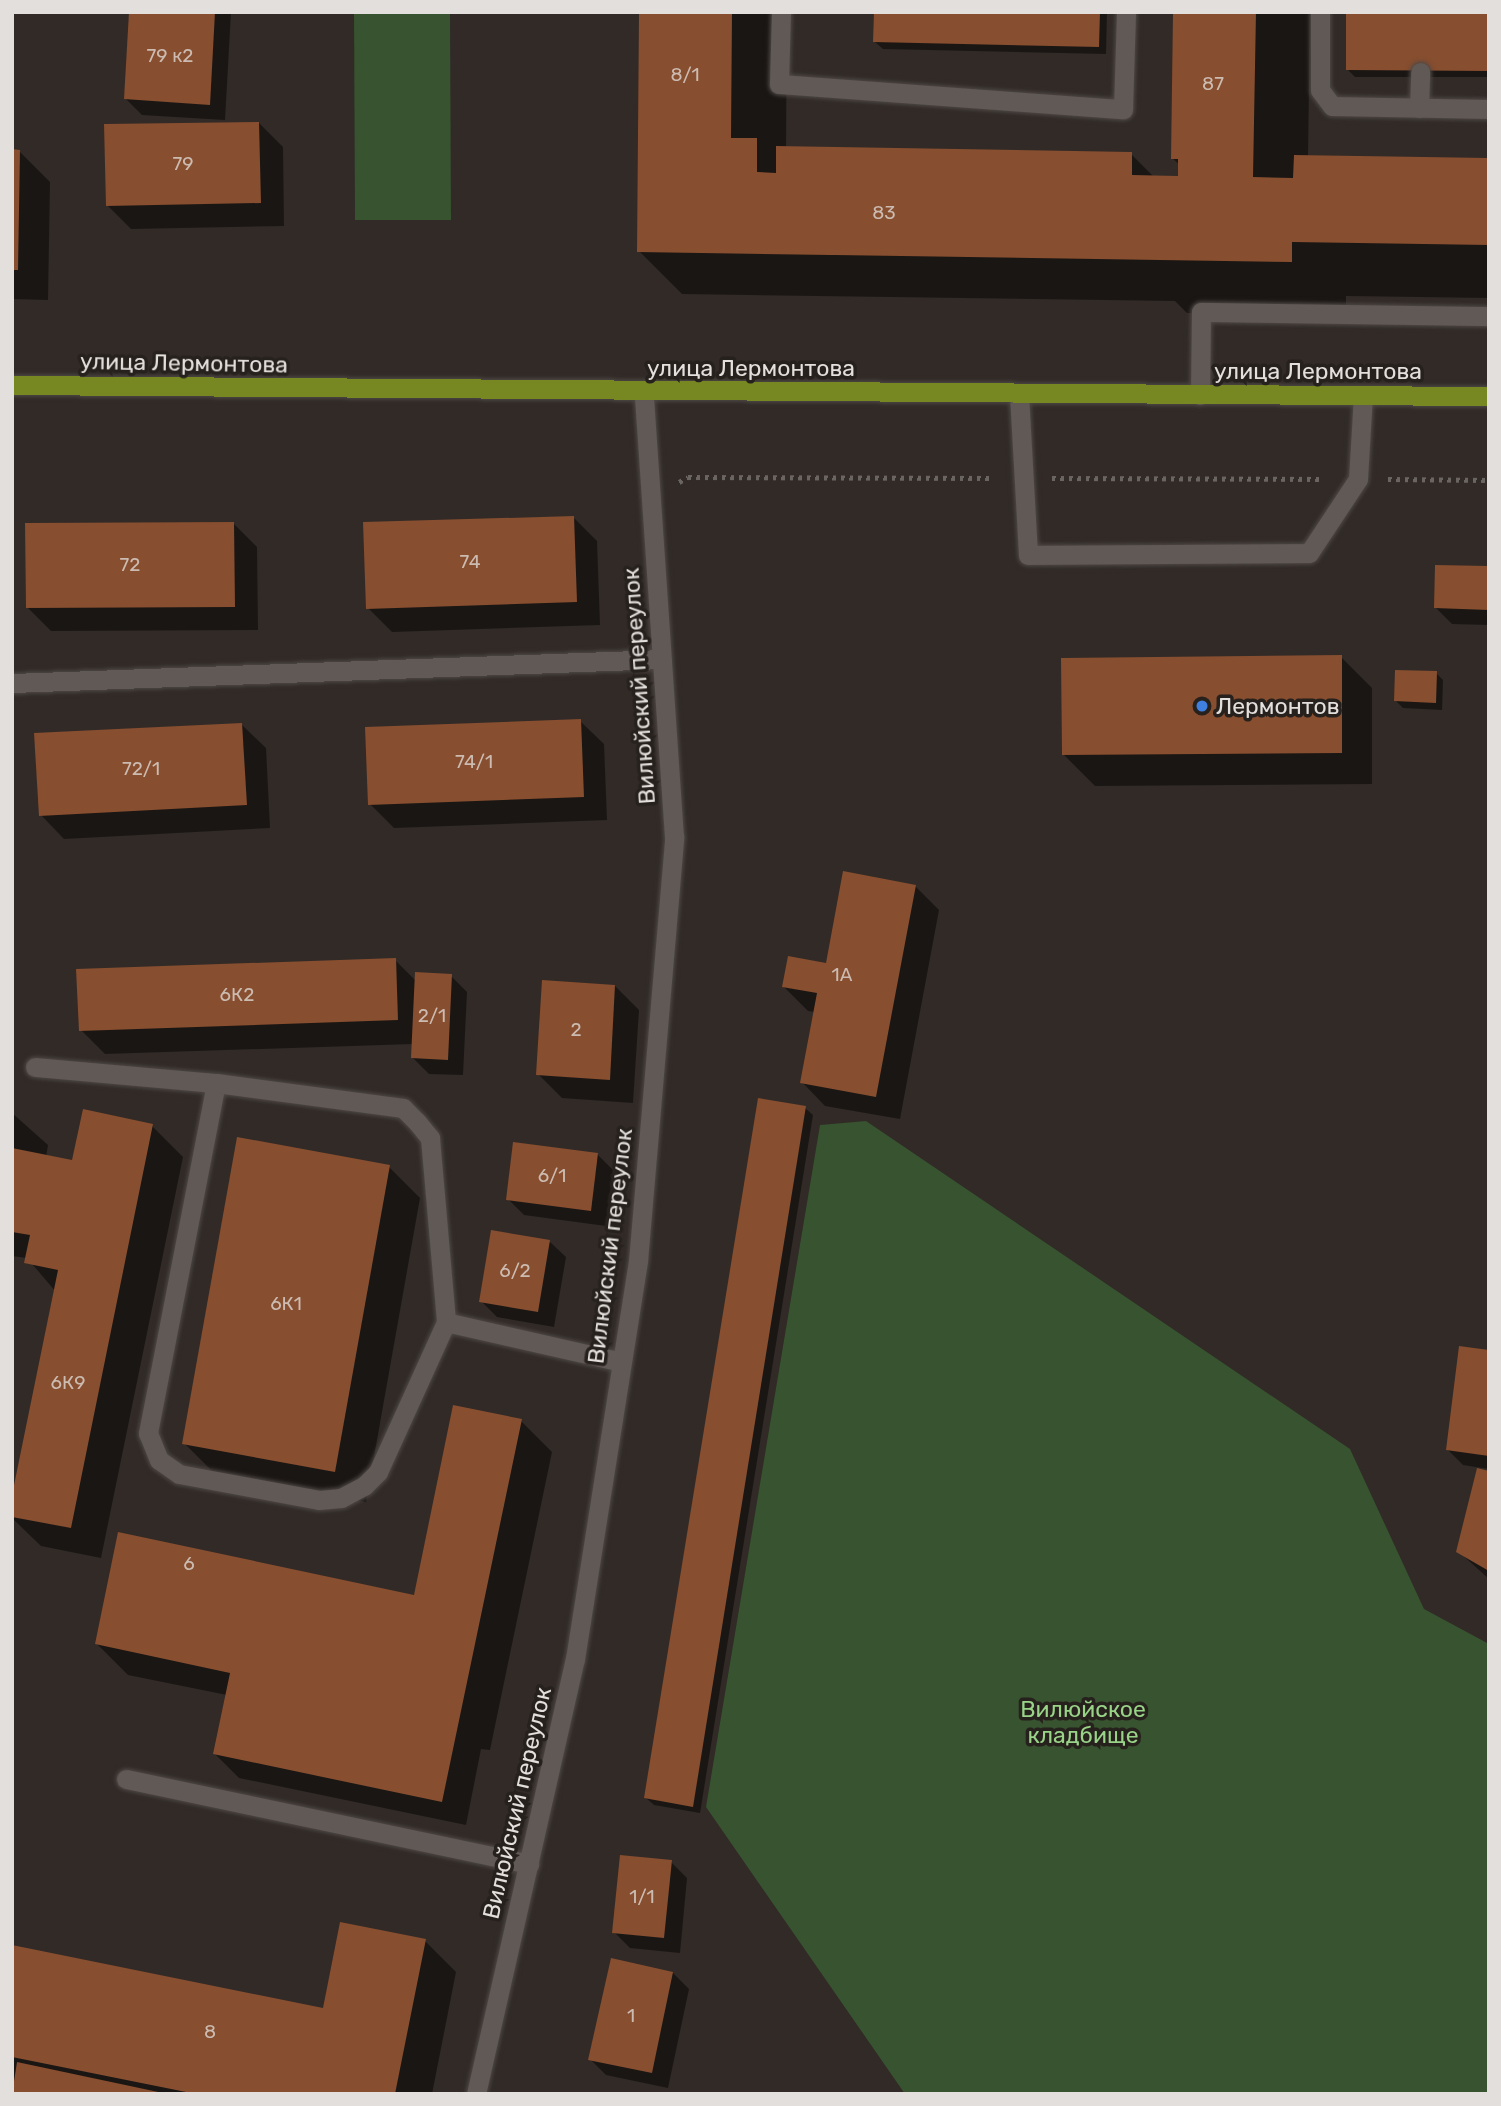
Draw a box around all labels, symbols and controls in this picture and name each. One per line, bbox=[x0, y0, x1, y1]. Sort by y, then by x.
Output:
house number: 79 к2 bbox=[146, 45, 194, 67]
house number: 8/1 bbox=[670, 64, 700, 86]
house number: 87 bbox=[1202, 73, 1224, 95]
house number: 79 bbox=[172, 153, 194, 175]
house number: 83 bbox=[872, 202, 896, 224]
street label: улица Лермонтова bbox=[80, 347, 288, 379]
street label: улица Лермонтова bbox=[647, 354, 855, 382]
street label: улица Лермонтова bbox=[1214, 357, 1422, 385]
house number: 74 bbox=[460, 551, 480, 573]
house number: 72 bbox=[120, 554, 140, 576]
street label: Вилюйский переулок bbox=[617, 567, 661, 805]
place label: Лермонтов bbox=[1216, 692, 1340, 720]
marker: Лермонтов bbox=[1194, 698, 1210, 714]
house number: 74/1 bbox=[455, 751, 493, 773]
house number: 72/1 bbox=[122, 758, 160, 780]
house number: 1А bbox=[832, 964, 852, 986]
house number: 6К2 bbox=[220, 984, 254, 1006]
house number: 2/1 bbox=[418, 1005, 446, 1027]
house number: 2 bbox=[570, 1019, 582, 1041]
street label: Вилюйский переулок bbox=[582, 1127, 638, 1365]
house number: 6/1 bbox=[538, 1165, 566, 1187]
house number: 6/2 bbox=[499, 1260, 531, 1282]
house number: 6К1 bbox=[270, 1293, 302, 1315]
house number: 6К9 bbox=[51, 1372, 85, 1394]
house number: 6 bbox=[183, 1553, 195, 1575]
street label: Вилюйский переулок bbox=[477, 1684, 557, 1922]
park label: Вилюйское кладбище bbox=[1020, 1695, 1146, 1749]
house number: 1/1 bbox=[629, 1886, 655, 1908]
house number: 1 bbox=[627, 2005, 635, 2027]
house number: 8 bbox=[204, 2021, 216, 2043]

